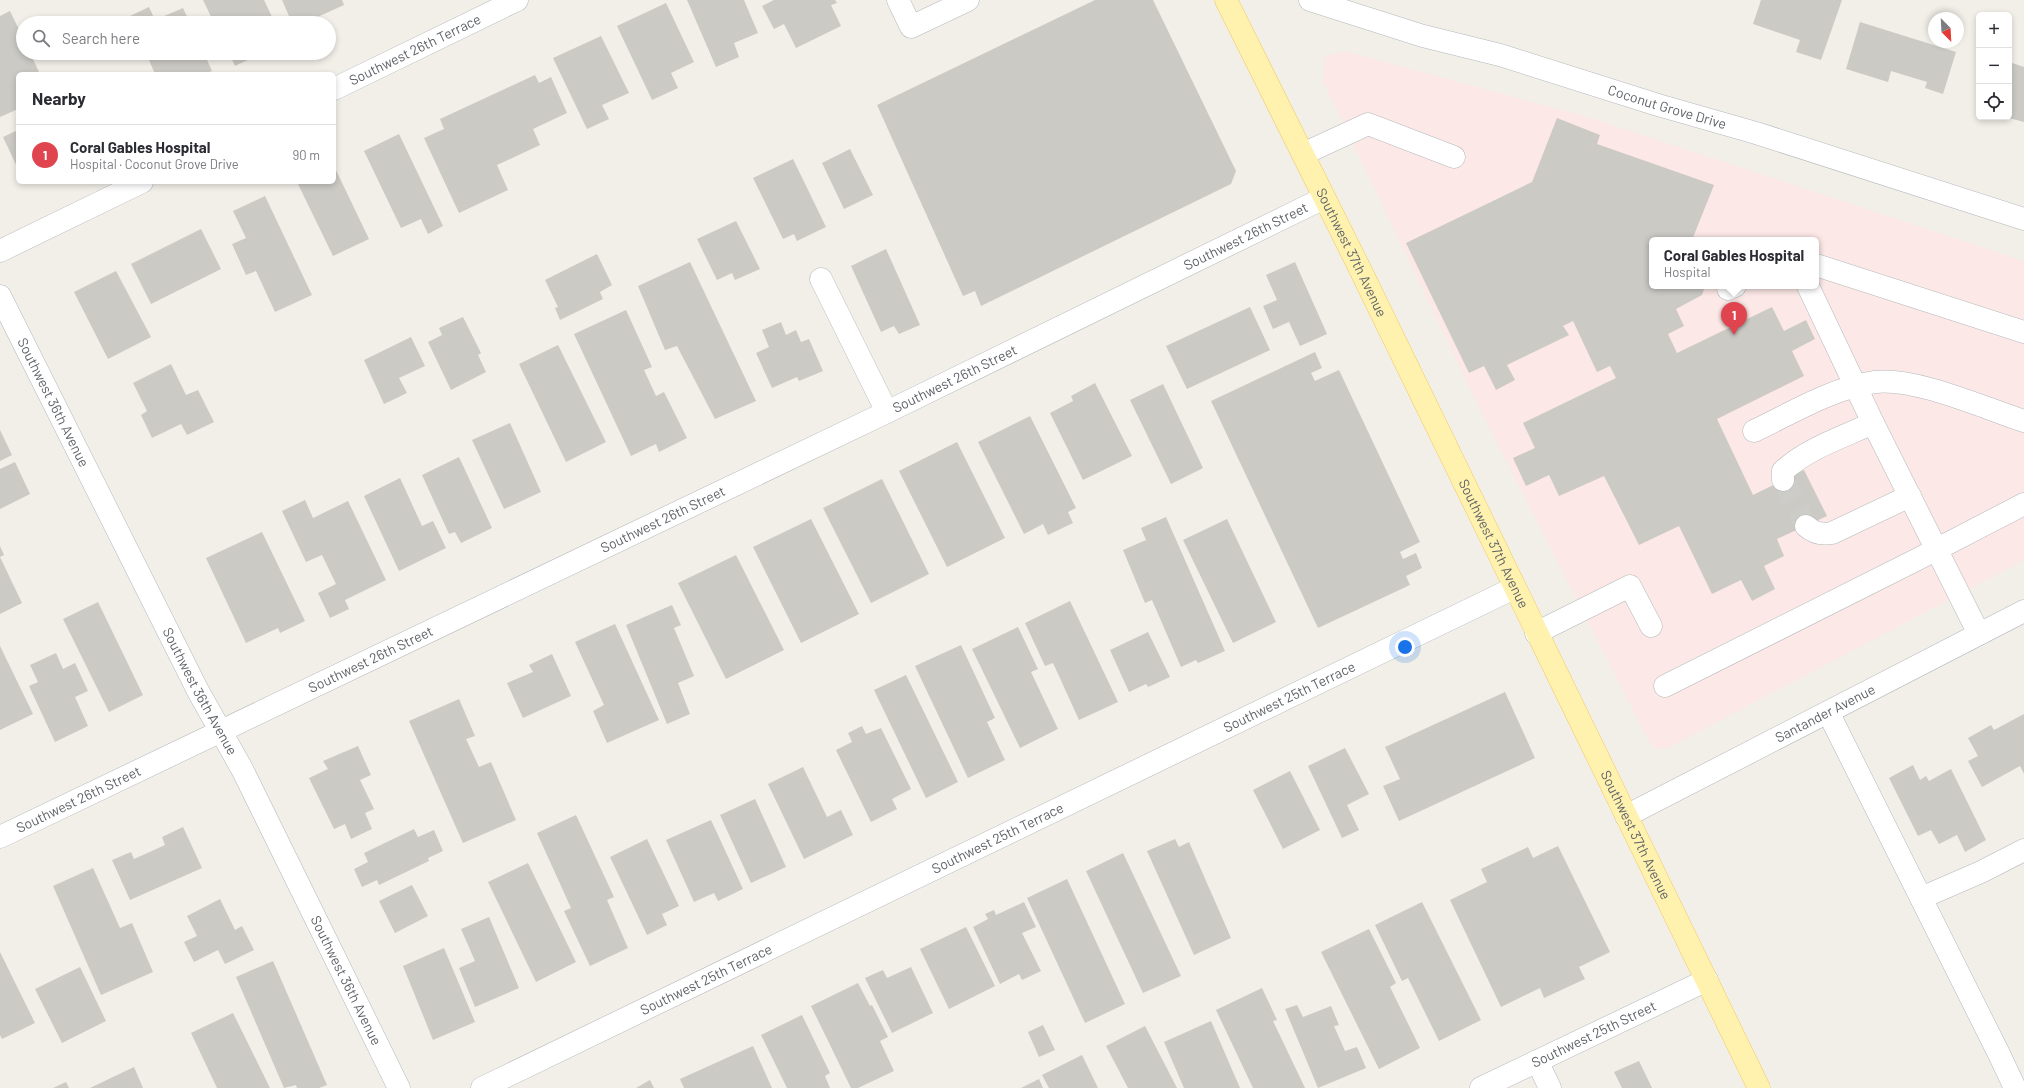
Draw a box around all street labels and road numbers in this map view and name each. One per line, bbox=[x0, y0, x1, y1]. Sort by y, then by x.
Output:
street label: Southwest 26th Terrace bbox=[346, 10, 483, 88]
street label: Coconut Grove Drive bbox=[1606, 81, 1729, 132]
street label: Southwest 37th Avenue bbox=[1313, 185, 1391, 320]
street label: Southwest 26th Street bbox=[1181, 198, 1310, 273]
street label: Southwest 36th Avenue bbox=[14, 335, 93, 470]
street label: Southwest 26th Street bbox=[890, 341, 1019, 416]
street label: Southwest 37th Avenue bbox=[1456, 476, 1533, 611]
street label: Southwest 26th Street bbox=[598, 482, 728, 556]
street label: Southwest 26th Street bbox=[305, 622, 436, 696]
street label: Southwest 36th Avenue bbox=[160, 624, 241, 758]
street label: Southwest 25th Terrace bbox=[1220, 657, 1358, 736]
street label: Santander Avenue bbox=[1772, 680, 1878, 746]
street label: Southwest 26th Street bbox=[13, 762, 143, 836]
street label: Southwest 37th Avenue bbox=[1597, 767, 1675, 902]
street label: Southwest 25th Terrace bbox=[929, 799, 1066, 877]
street label: Southwest 36th Avenue bbox=[307, 913, 386, 1048]
street label: Southwest 25th Terrace bbox=[637, 940, 775, 1018]
street label: Southwest 25th Street bbox=[1528, 997, 1659, 1071]

